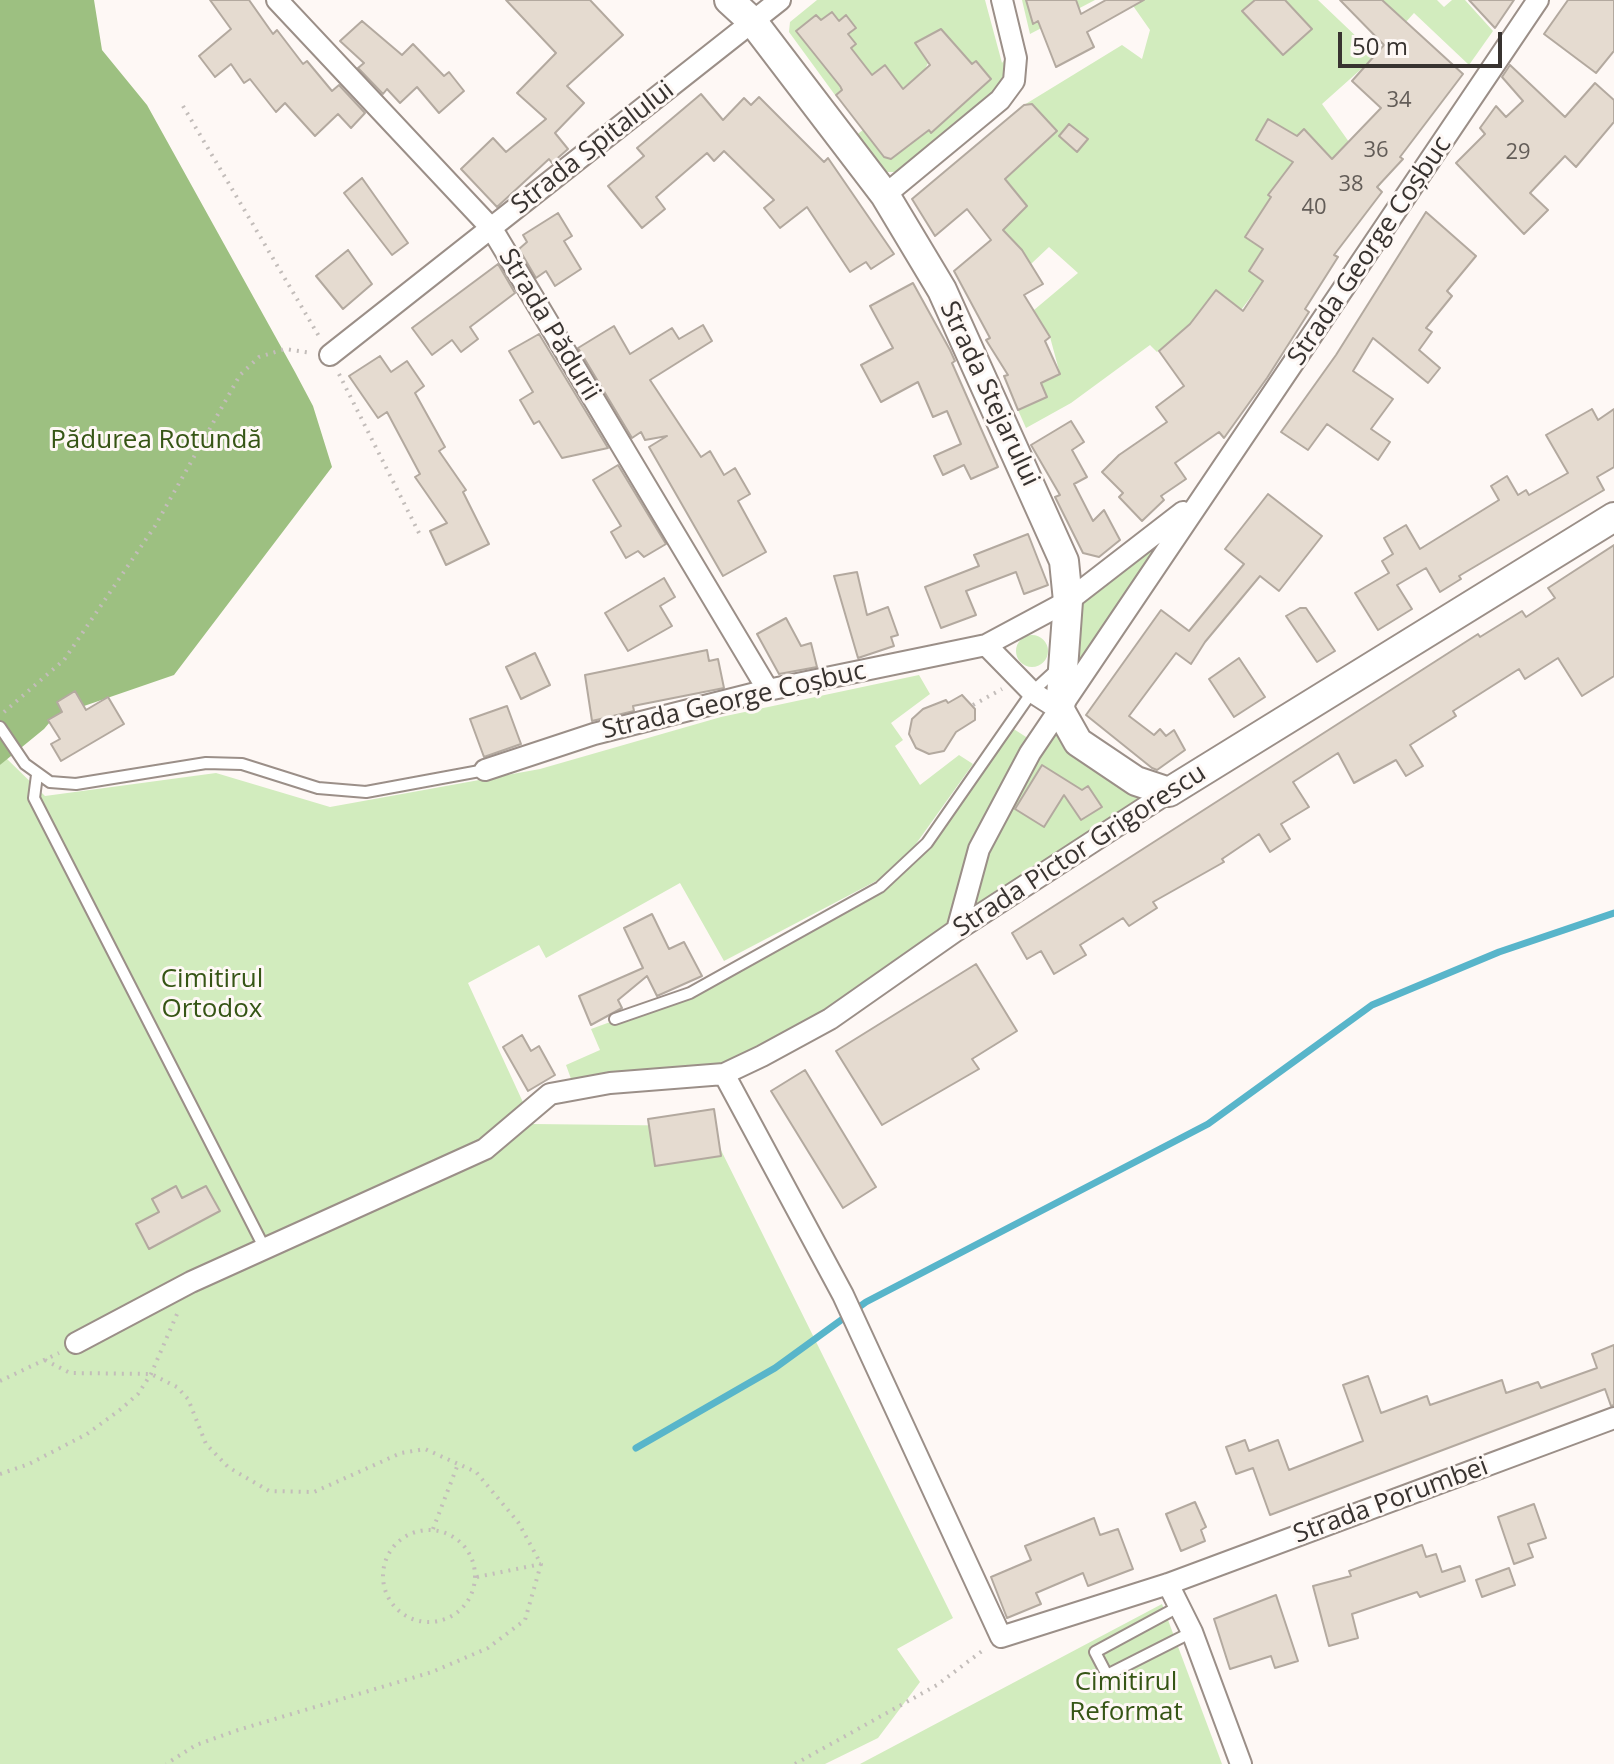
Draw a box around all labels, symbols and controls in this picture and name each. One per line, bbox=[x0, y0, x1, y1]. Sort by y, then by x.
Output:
scale bar bbox=[1342, 16, 1506, 66]
text: 50 m bbox=[1352, 29, 1408, 62]
street label: Strada Spitalului bbox=[505, 75, 681, 221]
house number: 34 bbox=[1386, 88, 1412, 114]
street label: Strada George Coșbuc bbox=[1282, 130, 1458, 372]
house number: 36 bbox=[1363, 138, 1389, 164]
house number: 29 bbox=[1505, 140, 1531, 166]
house number: 38 bbox=[1338, 172, 1364, 198]
house number: 40 bbox=[1301, 195, 1327, 221]
street label: Strada Pădurii bbox=[491, 244, 607, 406]
street label: Strada Stejarului bbox=[932, 297, 1046, 491]
park label: Pădurea Rotundă bbox=[50, 425, 262, 457]
street label: Strada George Coșbuc bbox=[599, 655, 869, 747]
street label: Strada Pictor Grigorescu bbox=[948, 758, 1212, 944]
park label: Cimitirul Ortodox bbox=[161, 964, 263, 1026]
street label: Strada Porumbei bbox=[1289, 1451, 1493, 1551]
park label: Cimitirul Reformat bbox=[1069, 1667, 1183, 1728]

